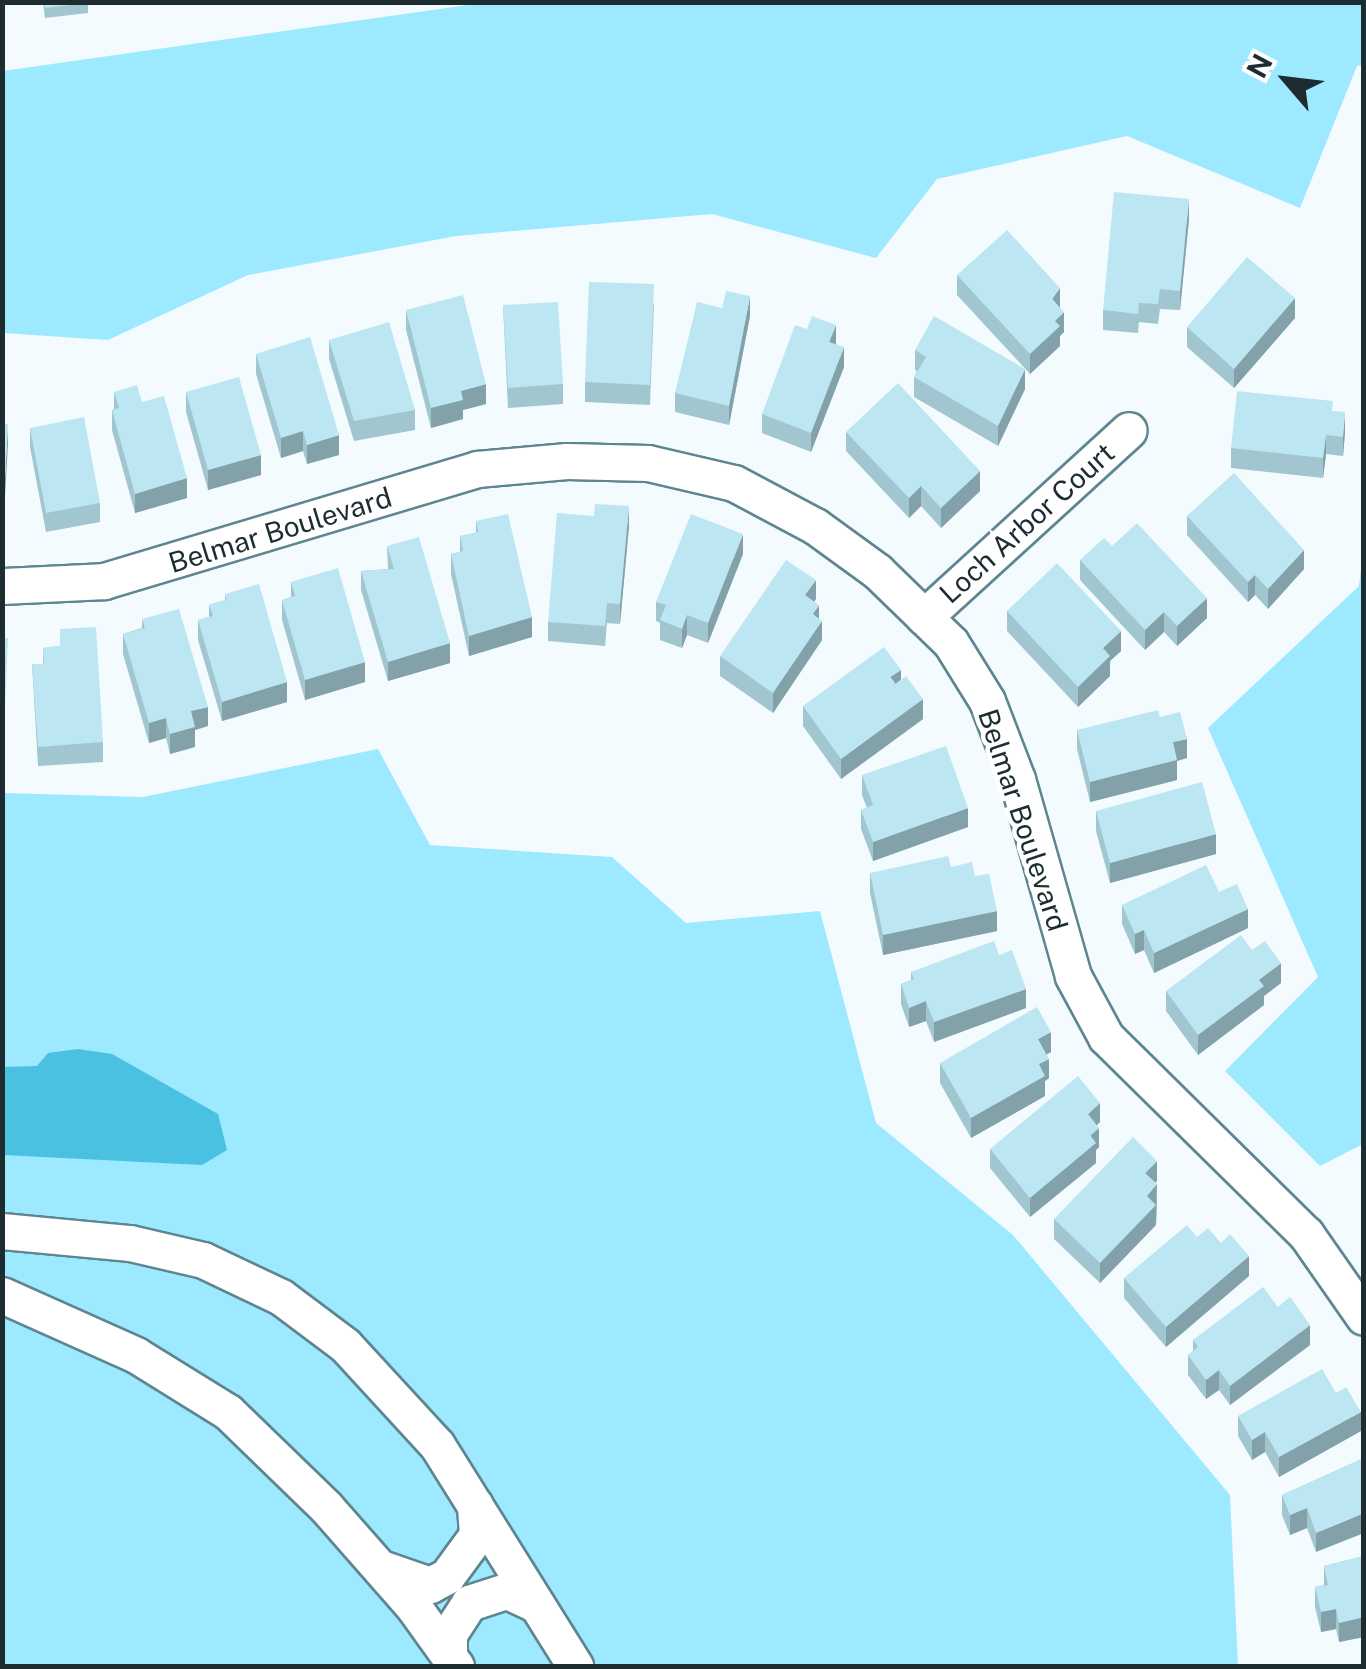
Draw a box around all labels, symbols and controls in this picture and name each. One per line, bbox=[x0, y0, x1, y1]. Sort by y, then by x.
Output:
north arrow bbox=[1236, 30, 1336, 130]
text: N bbox=[1239, 48, 1279, 83]
street label: Loch Arbor Court bbox=[933, 436, 1121, 610]
street label: Belmar Boulevard bbox=[164, 480, 396, 580]
street label: Belmar Boulevard bbox=[971, 705, 1075, 935]

